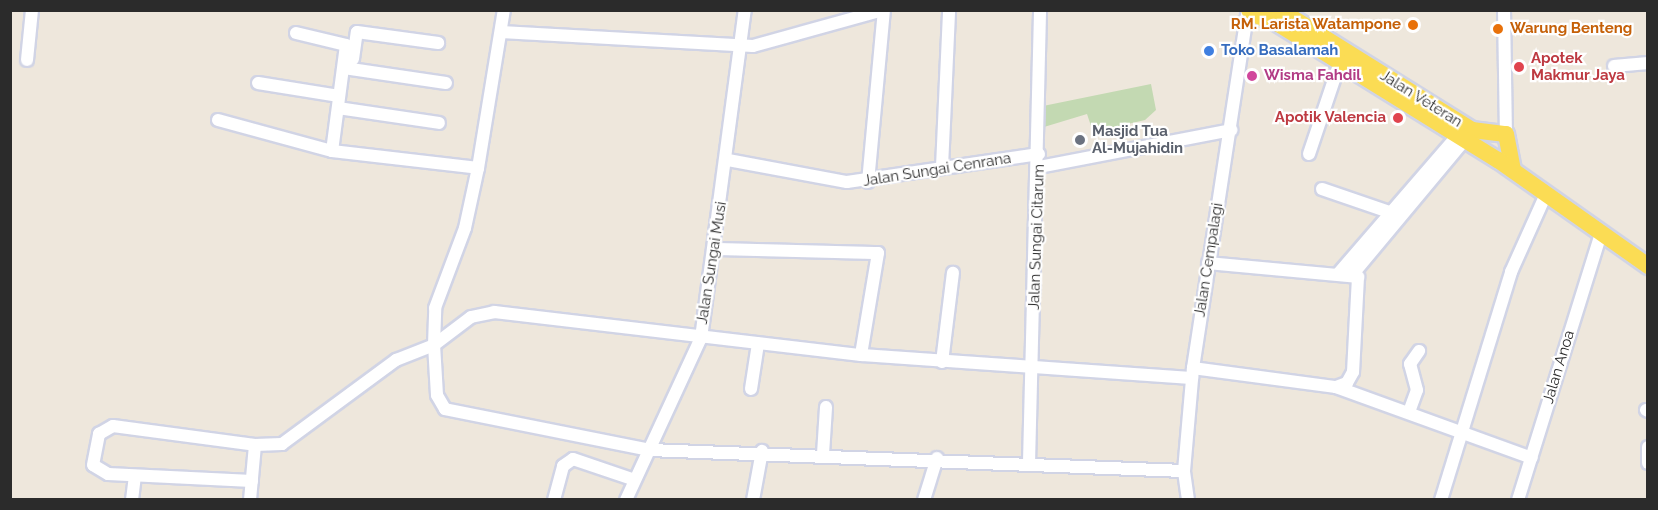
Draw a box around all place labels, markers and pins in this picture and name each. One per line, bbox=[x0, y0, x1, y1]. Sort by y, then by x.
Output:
place label: RM. Larista Watampone bbox=[1230, 16, 1401, 34]
marker: RM. Larista Watampone bbox=[1406, 18, 1420, 32]
place label: Warung Benteng bbox=[1510, 20, 1632, 38]
marker: Warung Benteng bbox=[1491, 22, 1505, 36]
place label: Toko Basalamah bbox=[1221, 42, 1338, 60]
marker: Toko Basalamah bbox=[1202, 44, 1216, 58]
place label: Apotek Makmur Jaya bbox=[1531, 49, 1626, 84]
marker: Apotek Makmur Jaya bbox=[1512, 60, 1526, 74]
place label: Wisma Fahdil bbox=[1264, 67, 1361, 85]
marker: Wisma Fahdil bbox=[1245, 69, 1259, 83]
place label: Apotik Valencia bbox=[1274, 109, 1386, 127]
marker: Apotik Valencia bbox=[1391, 111, 1405, 125]
place label: Masjid Tua Al-Mujahidin bbox=[1092, 122, 1183, 157]
marker: Masjid Tua Al-Mujahidin bbox=[1073, 133, 1087, 147]

